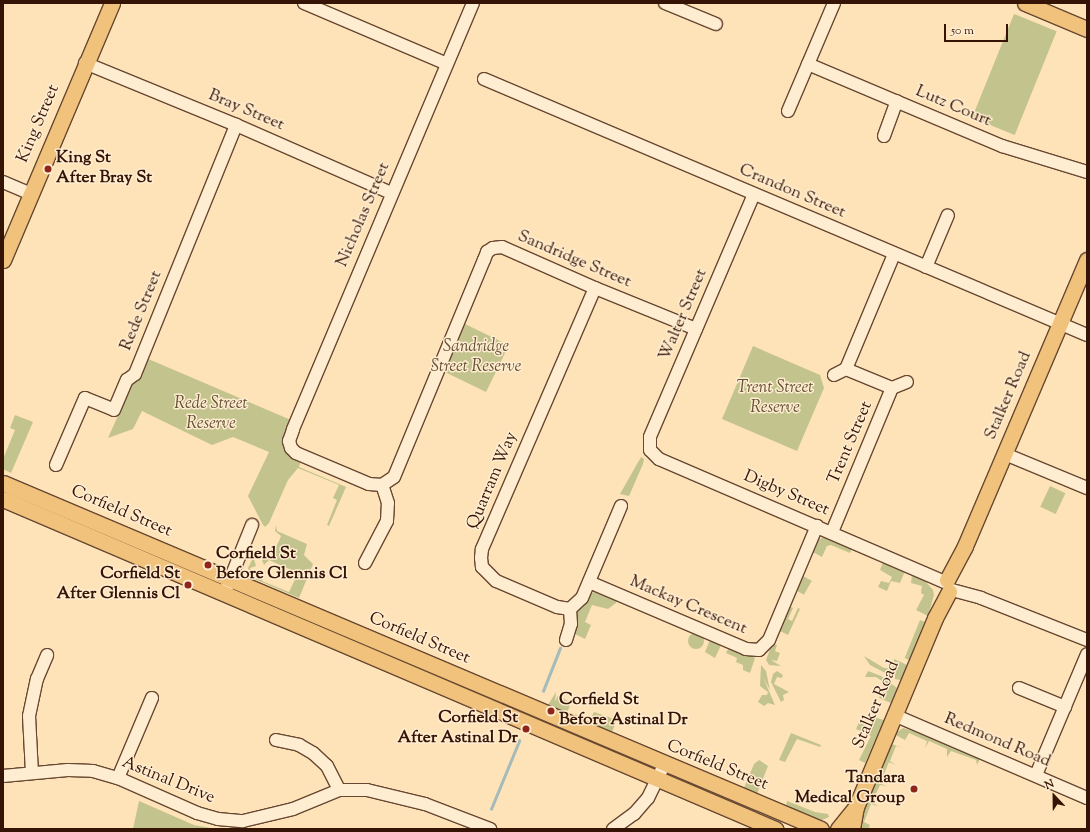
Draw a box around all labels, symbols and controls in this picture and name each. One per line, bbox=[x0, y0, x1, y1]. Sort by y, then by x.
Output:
scale bar bbox=[946, 16, 1010, 42]
text: 50 m bbox=[951, 22, 974, 40]
street label: King Street bbox=[13, 82, 65, 166]
street label: Lutz Court bbox=[912, 82, 994, 132]
street label: Bray Street bbox=[205, 86, 287, 136]
place label: King St After Bray St bbox=[56, 149, 152, 189]
street label: Nicholas Street bbox=[333, 160, 395, 270]
street label: Crandon Street bbox=[736, 160, 848, 224]
marker: King St After Bray St bbox=[43, 164, 53, 174]
street label: Sandridge Street bbox=[514, 227, 634, 293]
street label: Walter Street bbox=[655, 266, 713, 364]
street label: Rede Street bbox=[117, 268, 167, 354]
park label: Sandridge Street Reserve bbox=[431, 338, 521, 378]
street label: Stalker Road bbox=[981, 349, 1037, 443]
park label: Trent Street Reserve bbox=[737, 379, 813, 419]
park label: Rede Street Reserve bbox=[174, 395, 248, 435]
street label: Trent Street bbox=[824, 399, 878, 487]
street label: Quarram Way bbox=[463, 429, 523, 533]
street label: Digby Street bbox=[740, 467, 832, 521]
street label: Corfield Street bbox=[67, 482, 175, 542]
place label: Corfield St Before Glennis Cl bbox=[216, 545, 347, 585]
marker: Corfield St Before Glennis Cl bbox=[203, 560, 213, 570]
place label: Corfield St After Glennis Cl bbox=[57, 565, 180, 605]
street label: Mackay Crescent bbox=[626, 572, 750, 640]
marker: Corfield St After Glennis Cl bbox=[183, 580, 193, 590]
street label: Corfield Street bbox=[365, 609, 473, 669]
street label: Stalker Road bbox=[849, 658, 905, 752]
place label: Corfield St Before Astinal Dr bbox=[559, 691, 688, 731]
marker: Corfield St Before Astinal Dr bbox=[546, 706, 556, 716]
place label: Corfield St After Astinal Dr bbox=[397, 709, 518, 749]
street label: Redmond Road bbox=[941, 709, 1053, 773]
marker: Corfield St After Astinal Dr bbox=[521, 724, 531, 734]
street label: Corfield Street bbox=[663, 736, 771, 796]
street label: Astinal Drive bbox=[119, 753, 217, 809]
place label: Tandara Medical Group bbox=[795, 769, 905, 809]
north arrow bbox=[1034, 776, 1074, 816]
text: N bbox=[1042, 776, 1057, 794]
marker: Tandara Medical Group bbox=[908, 783, 920, 795]

